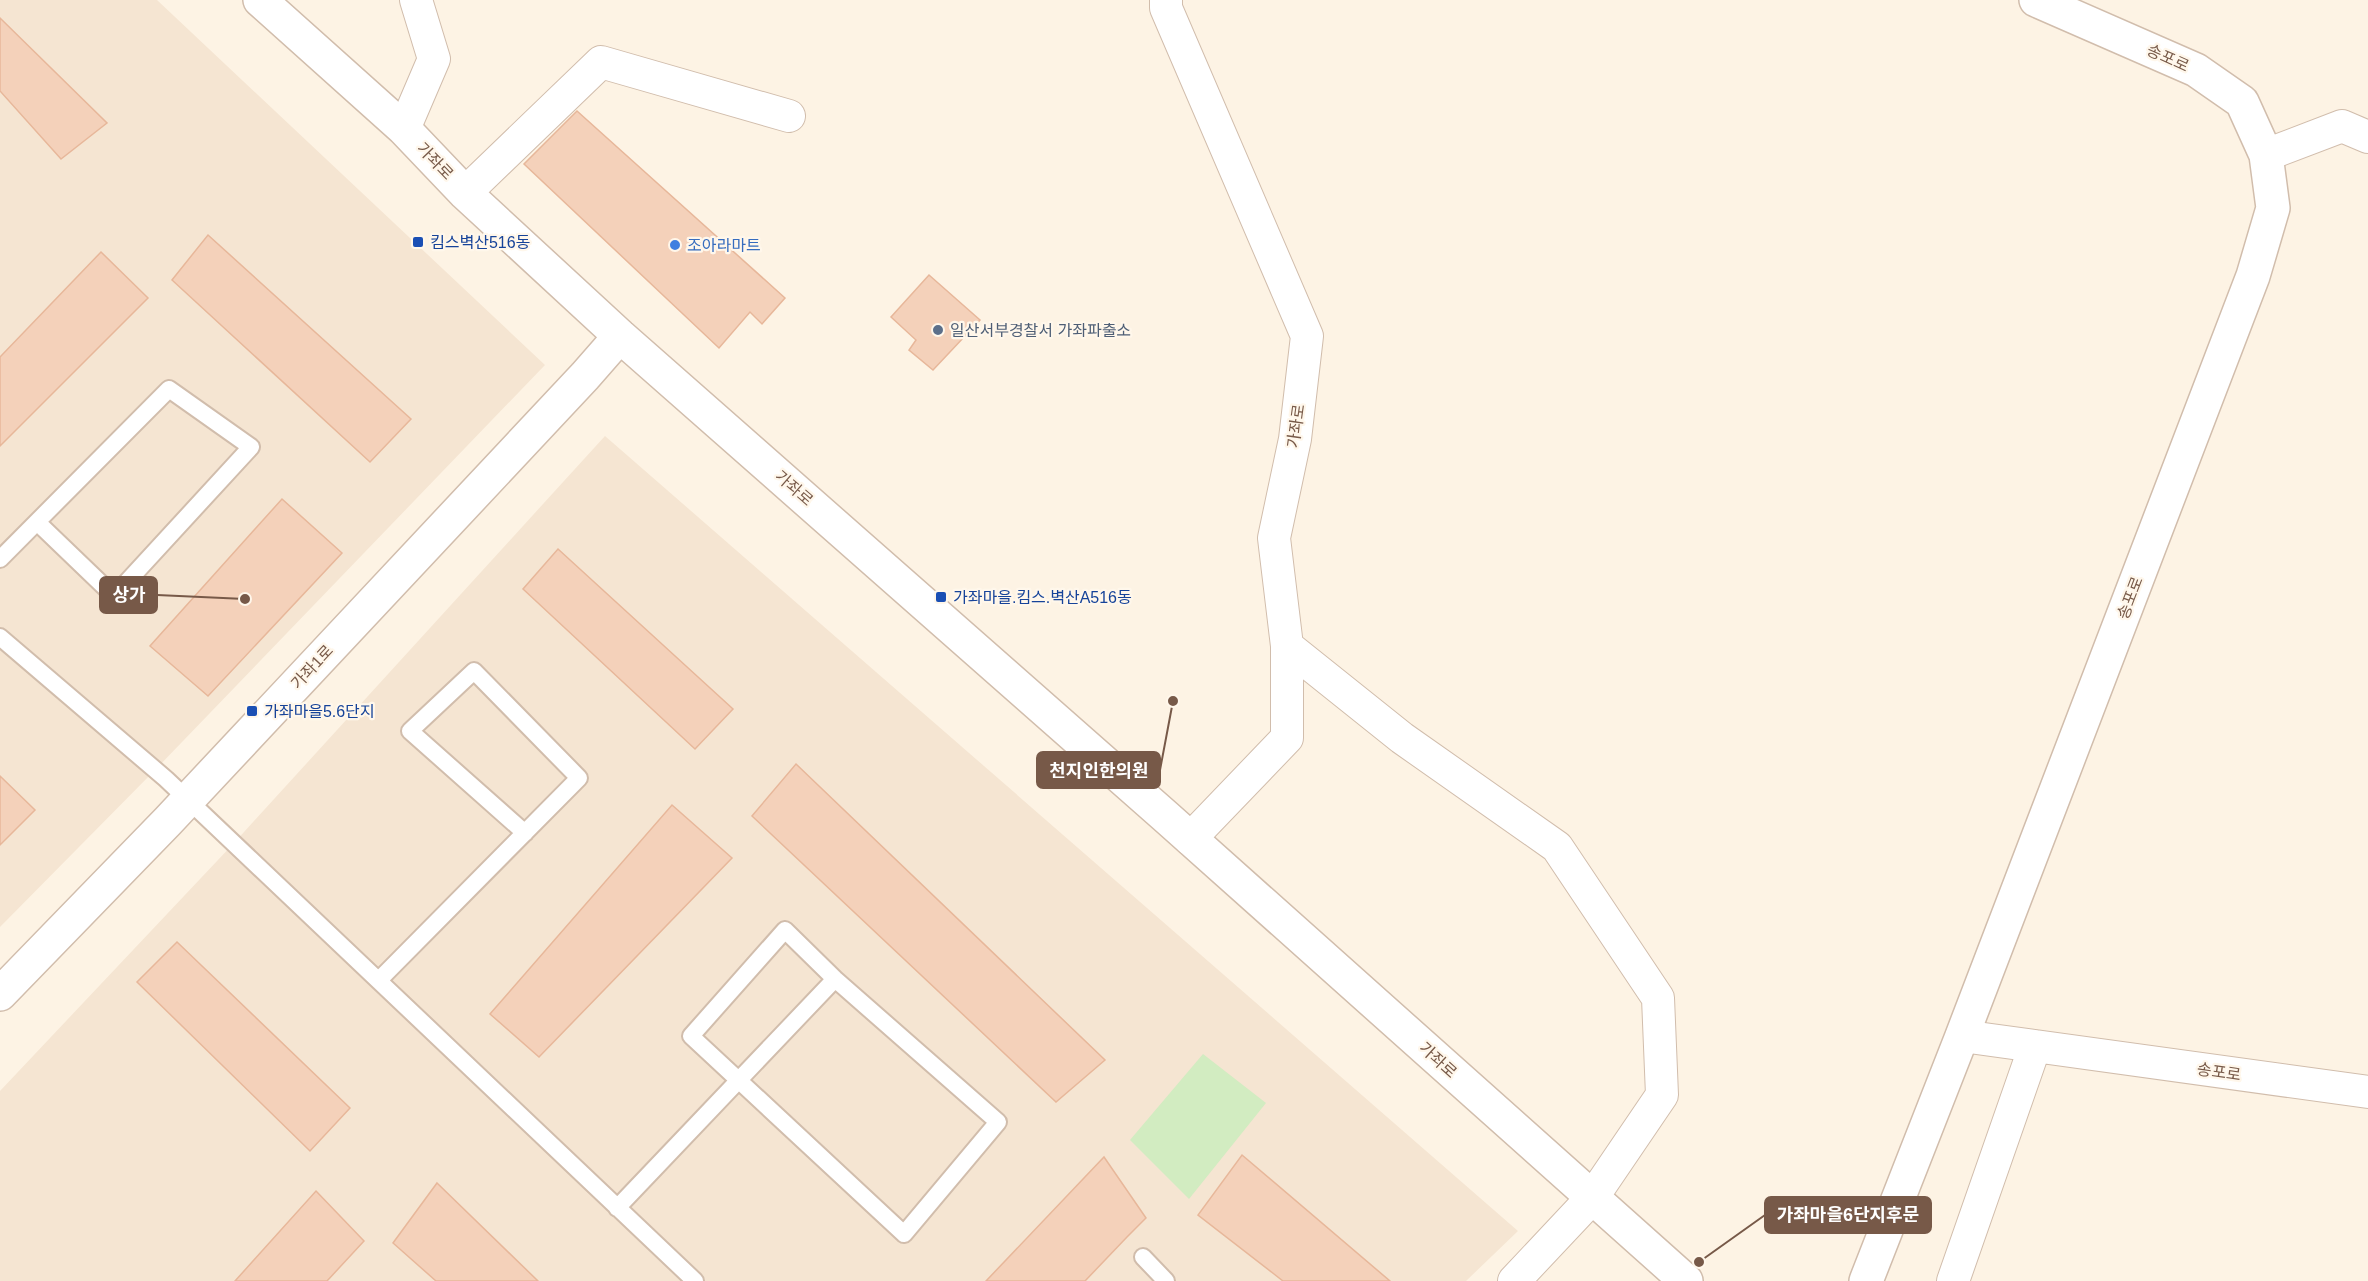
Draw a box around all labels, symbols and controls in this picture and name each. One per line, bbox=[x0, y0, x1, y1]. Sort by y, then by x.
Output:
street label: 송포로 bbox=[2144, 41, 2192, 75]
street label: 가좌로 bbox=[414, 139, 457, 183]
place label: 킴스벽산516동 bbox=[430, 234, 531, 251]
marker: 킴스벽산516동 bbox=[411, 235, 425, 249]
place label: 조아라마트 bbox=[687, 237, 761, 254]
marker: 조아라마트 bbox=[668, 238, 682, 252]
place label: 일산서부경찰서 가좌파출소 bbox=[950, 322, 1131, 339]
marker: 일산서부경찰서 가좌파출소 bbox=[931, 323, 945, 337]
street label: 가좌로 bbox=[1285, 403, 1308, 449]
street label: 가좌로 bbox=[772, 467, 816, 509]
street label: 송포로 bbox=[2114, 574, 2146, 622]
callout: 상가 bbox=[100, 577, 157, 613]
text: 상가 bbox=[112, 585, 146, 605]
place label: 가좌마을.킴스.벽산A516동 bbox=[953, 589, 1132, 606]
marker: 가좌마을.킴스.벽산A516동 bbox=[934, 590, 948, 604]
street label: 가좌1로 bbox=[288, 642, 336, 692]
place label: 가좌마을5.6단지 bbox=[264, 703, 375, 720]
marker: 가좌마을5.6단지 bbox=[245, 704, 259, 718]
callout: 천지인한의원 bbox=[1037, 752, 1160, 788]
text: 천지인한의원 bbox=[1049, 761, 1149, 781]
street label: 가좌로 bbox=[1416, 1039, 1460, 1081]
street label: 송포로 bbox=[2196, 1061, 2242, 1084]
callout: 가좌마을6단지후문 bbox=[1765, 1197, 1931, 1233]
text: 가좌마을6단지후문 bbox=[1777, 1205, 1919, 1225]

